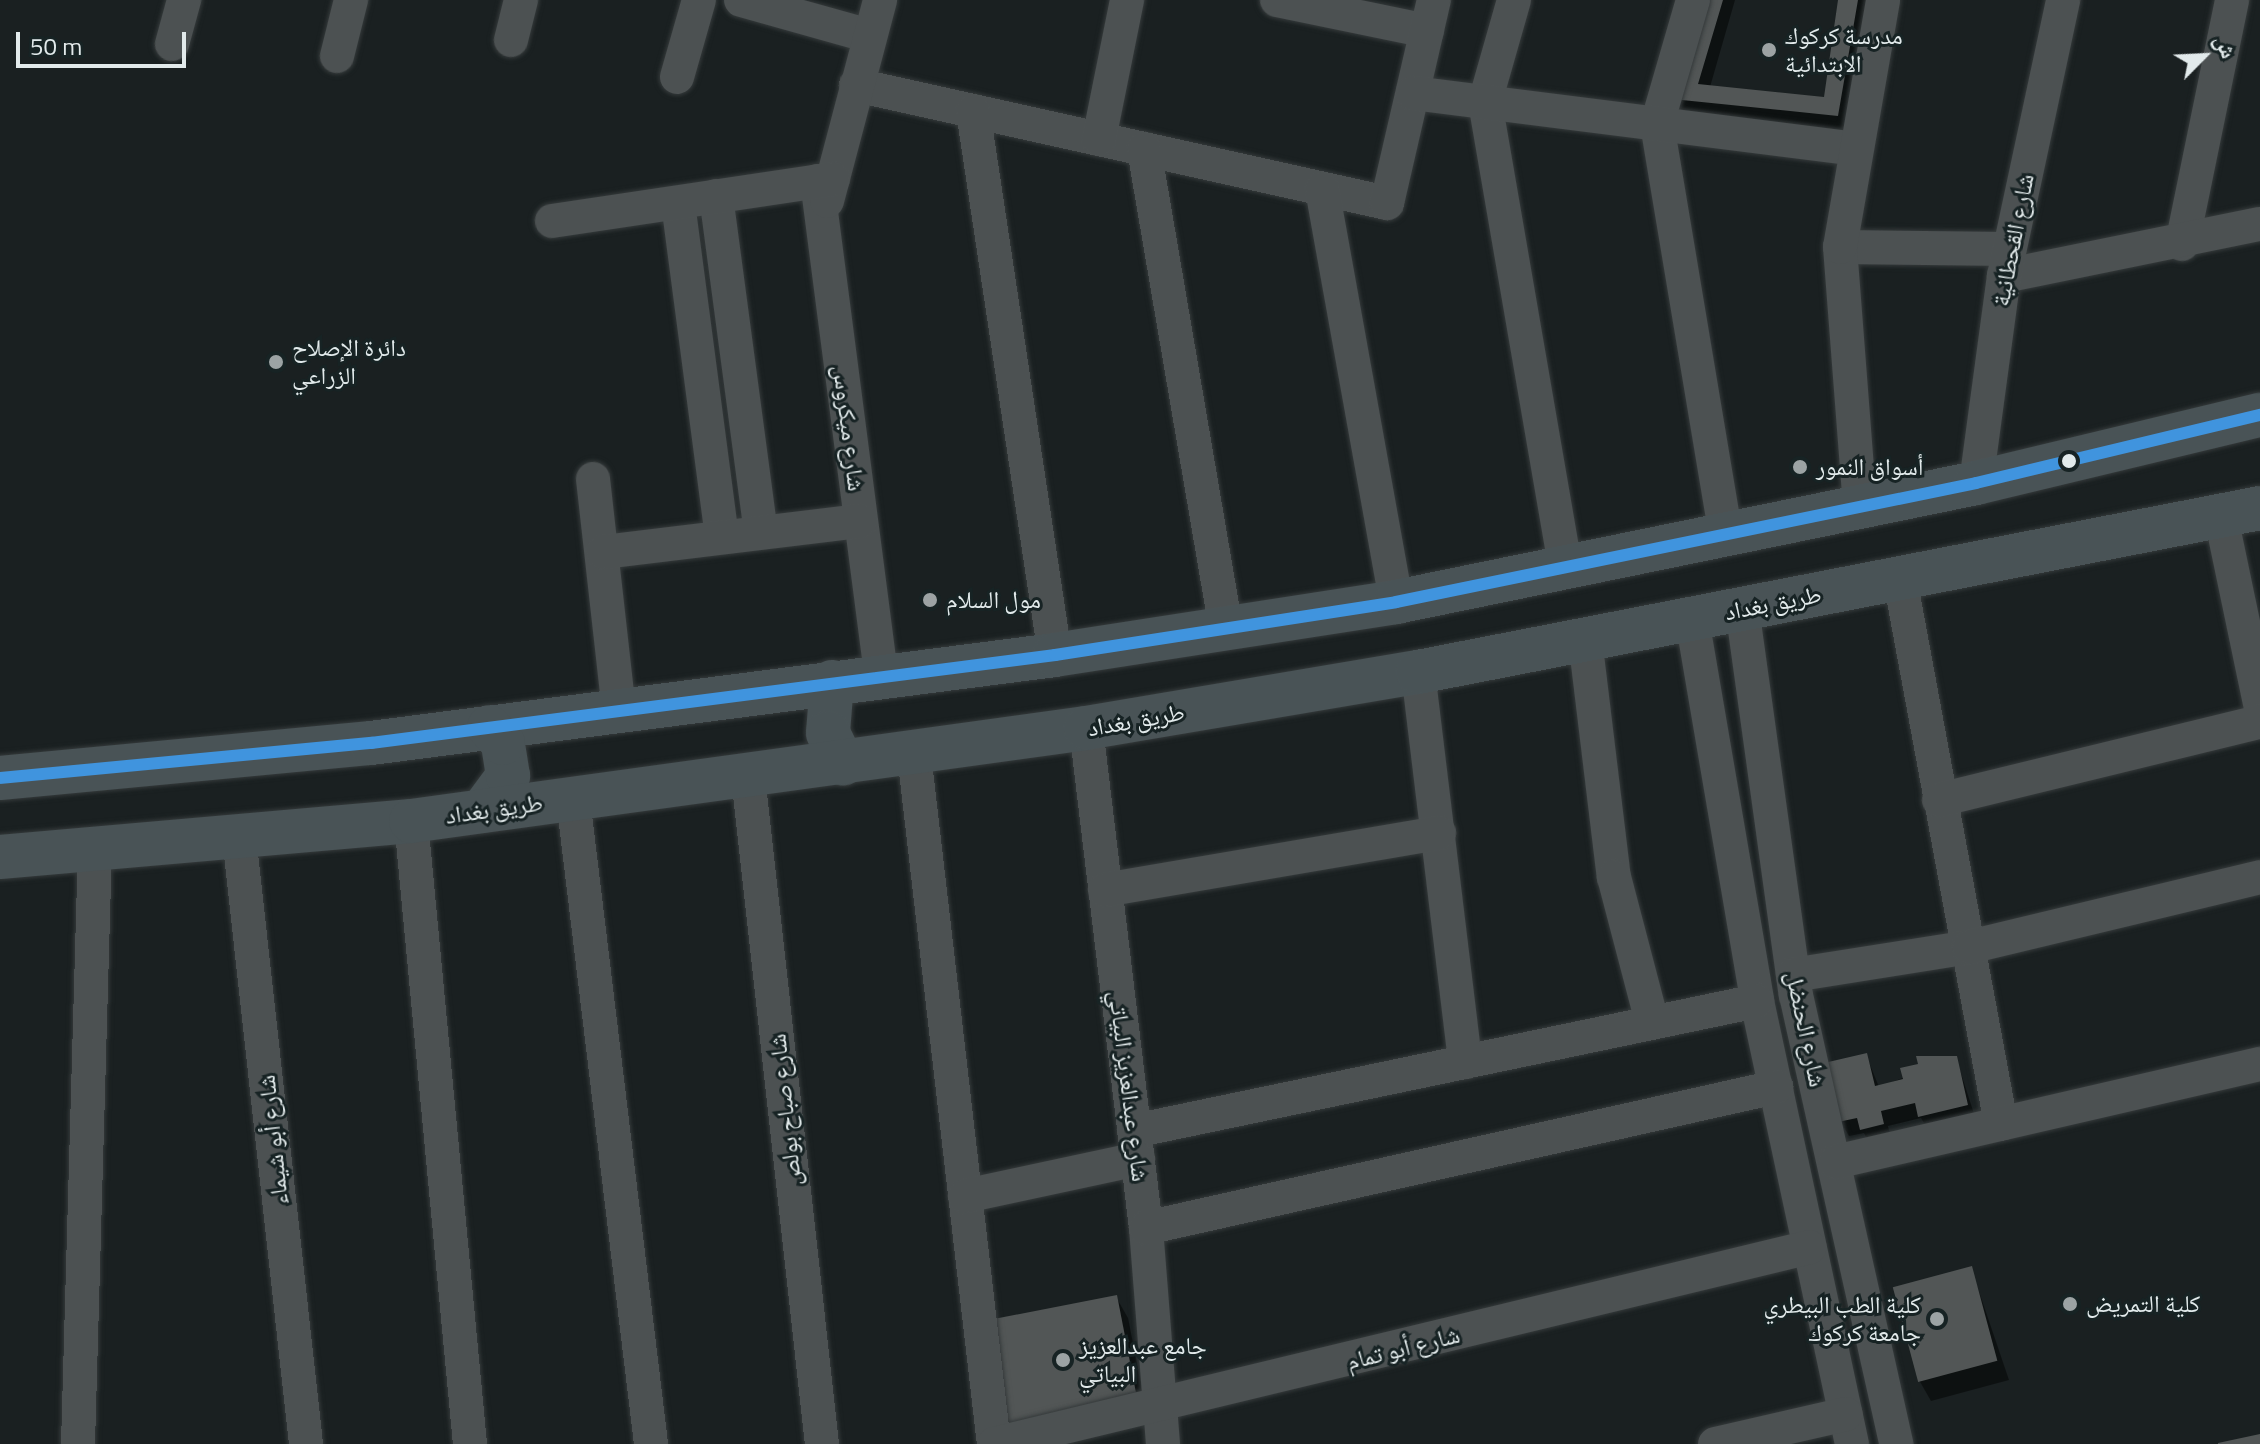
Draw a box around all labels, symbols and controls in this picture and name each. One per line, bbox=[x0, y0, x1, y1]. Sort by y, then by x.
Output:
scale bar bbox=[20, 16, 190, 66]
north arrow bbox=[2164, 16, 2244, 96]
place label: مدرسة كركوك الابتدائية bbox=[1785, 22, 1903, 78]
text: 50 m bbox=[30, 28, 82, 64]
text: ش bbox=[2206, 29, 2246, 64]
marker: مدرسة كركوك الابتدائية bbox=[1760, 41, 1778, 59]
street label: شارع القحطانية bbox=[1986, 171, 2040, 309]
place label: دائرة الإصلاح الزراعي bbox=[292, 334, 406, 390]
marker: دائرة الإصلاح الزراعي bbox=[267, 353, 285, 371]
street label: شارع ميكروس bbox=[827, 363, 871, 493]
place label: أسواق النمور bbox=[1816, 453, 1923, 481]
unlabelled marker bbox=[2061, 453, 2077, 469]
marker: أسواق النمور bbox=[1791, 458, 1809, 476]
street label: طريق بغداد bbox=[1722, 580, 1824, 626]
place label: مول السلام bbox=[946, 586, 1041, 614]
marker: مول السلام bbox=[921, 591, 939, 609]
street label: طريق بغداد bbox=[1085, 697, 1187, 743]
street label: طريق بغداد bbox=[443, 788, 545, 830]
street label: شارع الحنضل bbox=[1780, 969, 1832, 1089]
street label: شارع عبدالعزيز البياتي bbox=[1103, 989, 1155, 1183]
street label: شارع صباح بولص bbox=[763, 1033, 807, 1187]
street label: شارع أبو شيماء bbox=[252, 1074, 294, 1206]
place label: كلية التمريض bbox=[2086, 1290, 2200, 1318]
place label: كلية الطب البيطري جامعة كركوك bbox=[1764, 1291, 1921, 1347]
marker: كلية التمريض bbox=[2061, 1295, 2079, 1313]
marker: كلية الطب البيطري جامعة كركوك bbox=[1928, 1310, 1946, 1328]
street label: شارع أبو تمام bbox=[1343, 1320, 1463, 1376]
place label: جامع عبدالعزيز البياتي bbox=[1079, 1332, 1207, 1388]
marker: جامع عبدالعزيز البياتي bbox=[1054, 1351, 1072, 1369]

